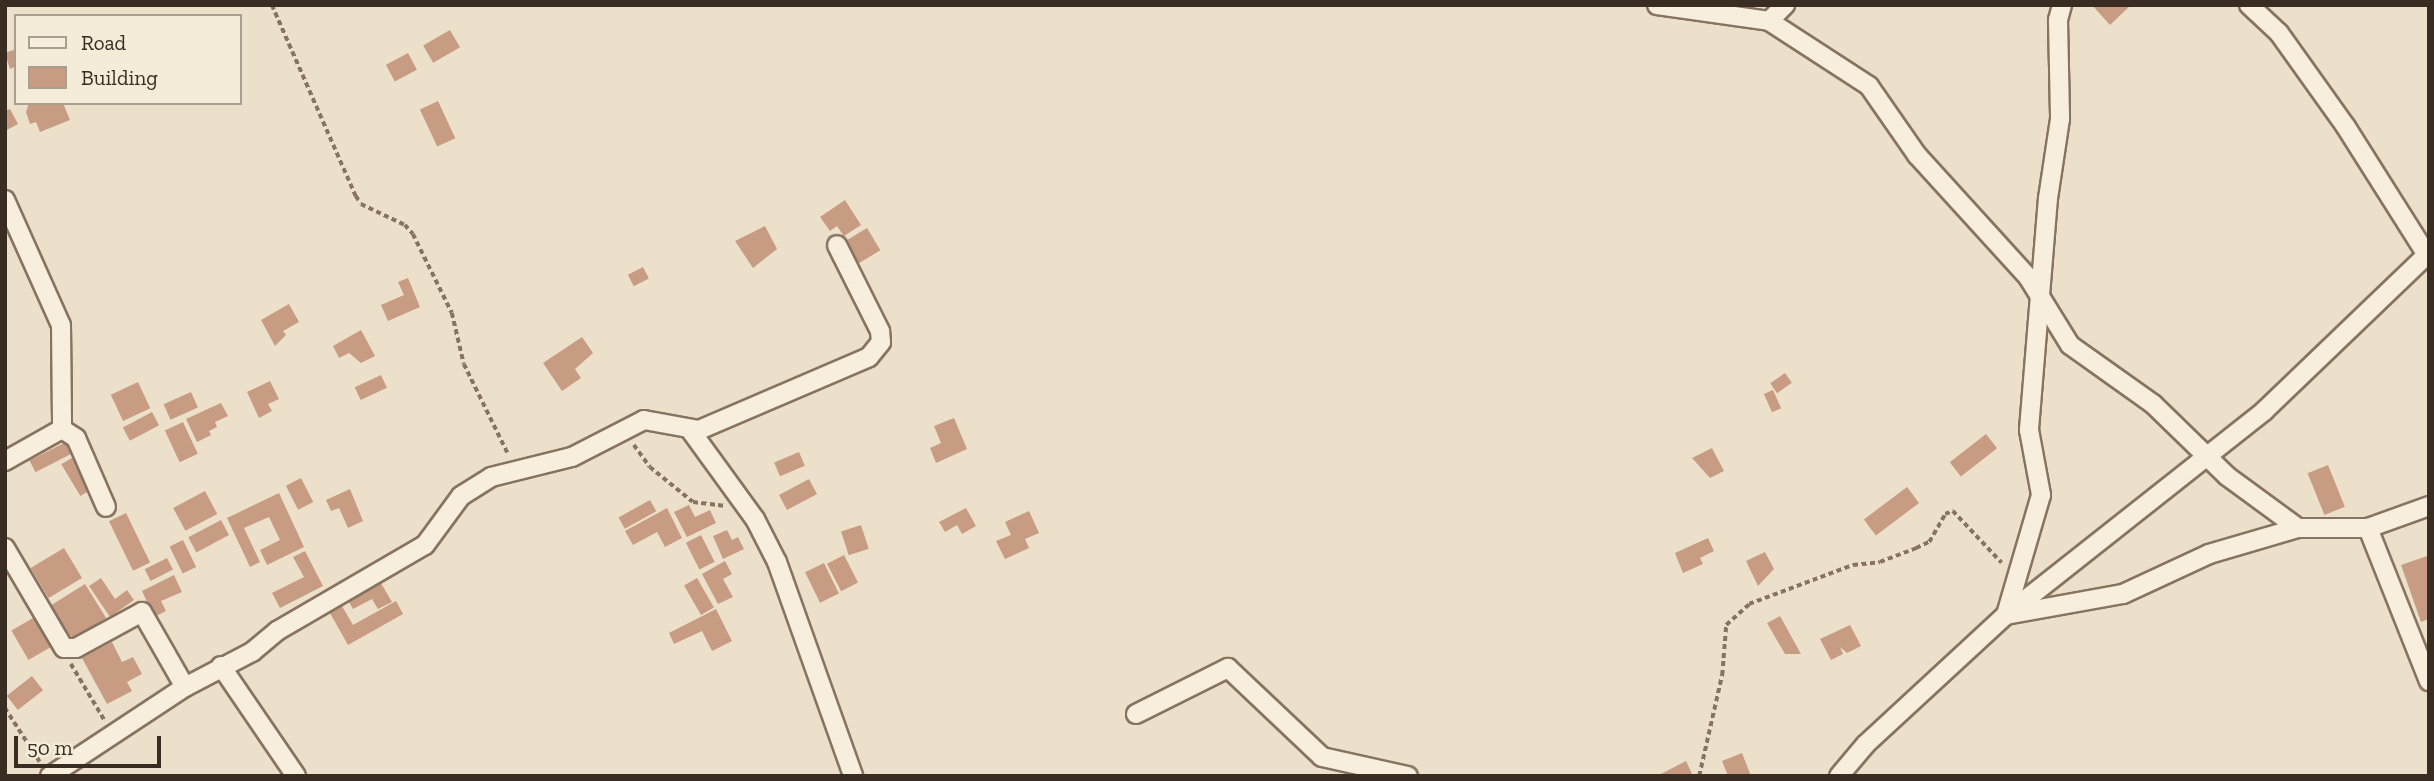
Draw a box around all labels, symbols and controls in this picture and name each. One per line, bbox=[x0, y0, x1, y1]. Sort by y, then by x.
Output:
legend bbox=[14, 14, 242, 105]
text: Road bbox=[81, 30, 126, 55]
text: Building bbox=[81, 65, 158, 90]
scale bar bbox=[18, 722, 164, 766]
text: 50 m bbox=[27, 735, 73, 760]

